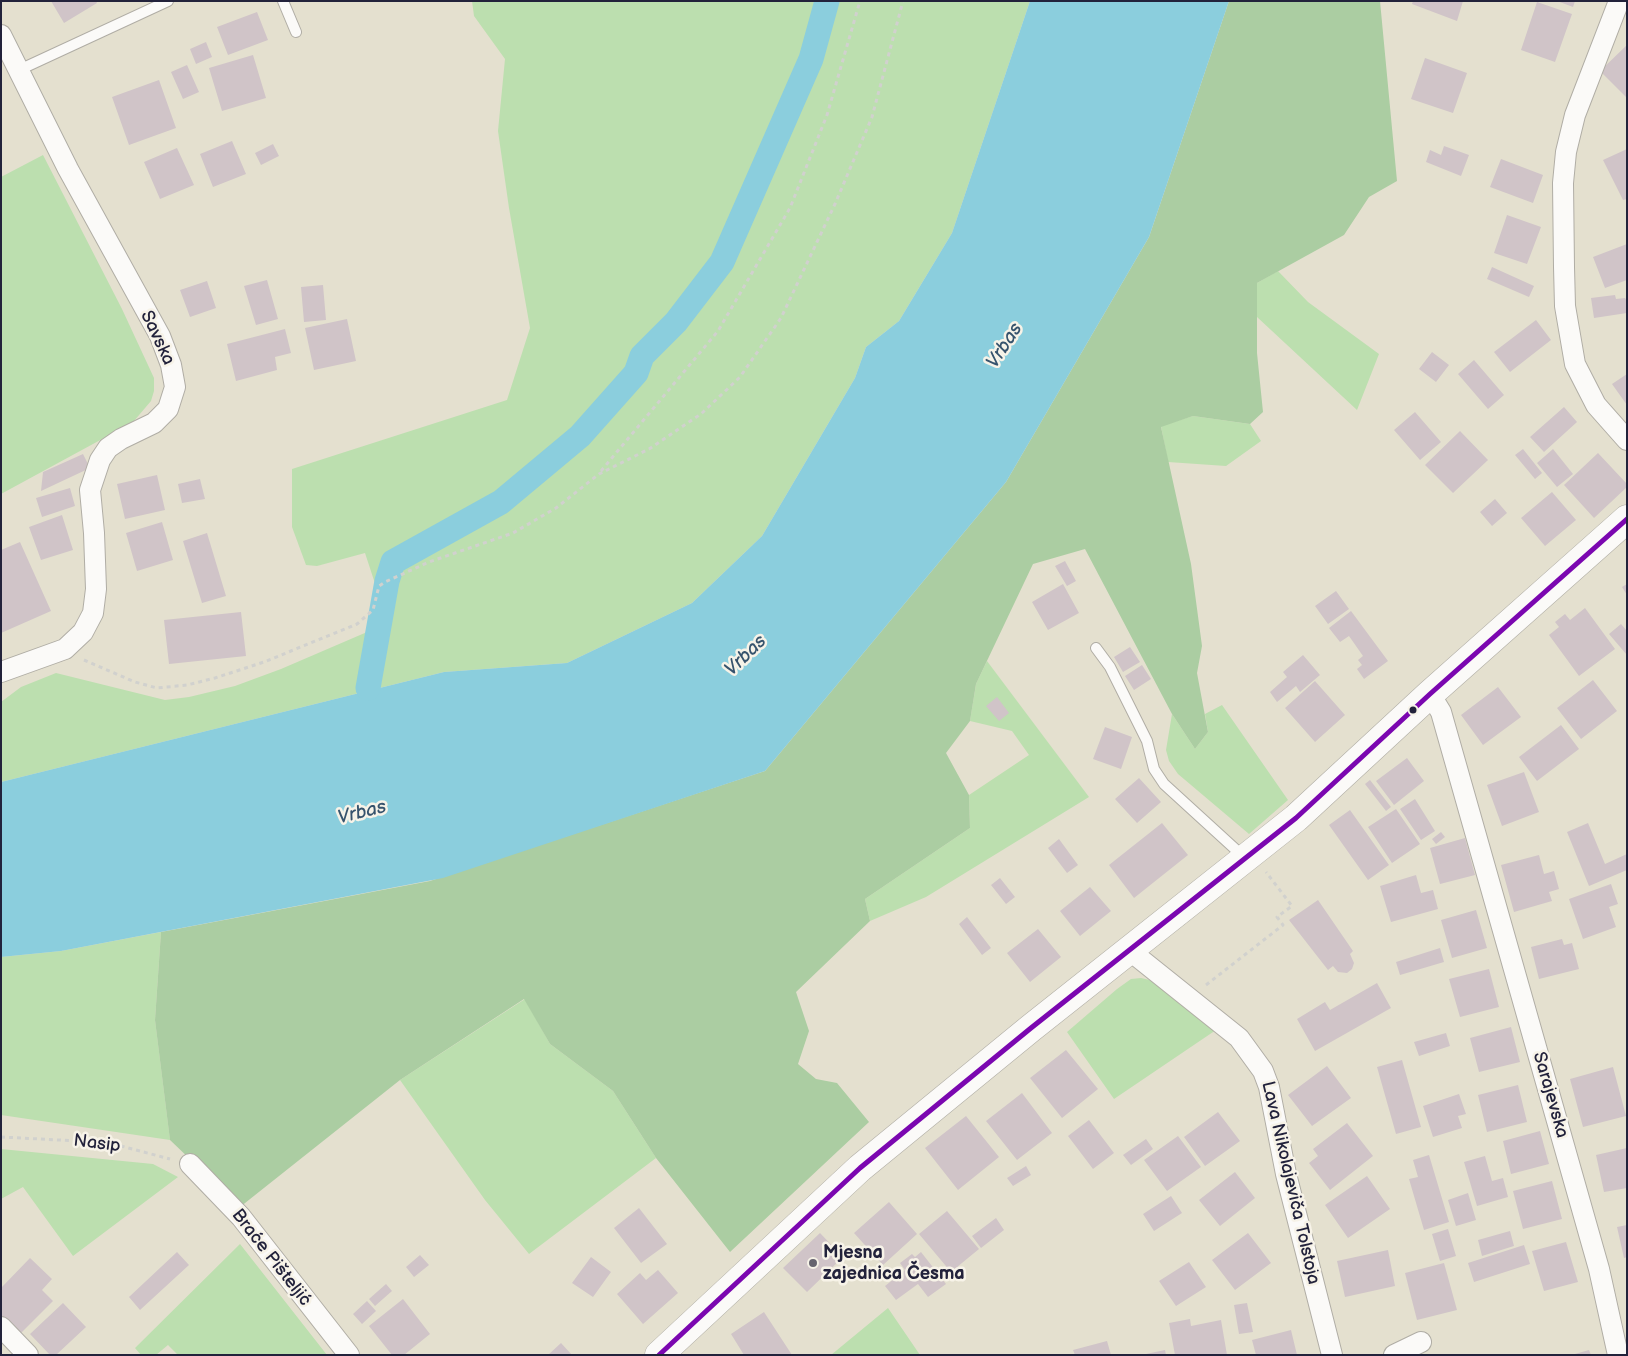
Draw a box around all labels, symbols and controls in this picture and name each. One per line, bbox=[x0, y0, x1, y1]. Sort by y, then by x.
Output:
street label: Savska bbox=[135, 307, 179, 369]
water label: Vrbas bbox=[982, 319, 1028, 373]
water label: Vrbas bbox=[720, 631, 772, 681]
unlabelled marker bbox=[1408, 705, 1418, 715]
water label: Vrbas bbox=[335, 796, 389, 830]
street label: Sarajevska bbox=[1527, 1049, 1573, 1141]
street label: Lava Nikolajeviča Tolstoja bbox=[1256, 1079, 1324, 1287]
street label: Nasip bbox=[72, 1130, 122, 1158]
street label: Braće Pišteljić bbox=[226, 1205, 316, 1311]
place label: Mjesna zajednica Česma bbox=[823, 1242, 965, 1284]
marker: Mjesna zajednica Česma bbox=[807, 1257, 819, 1269]

